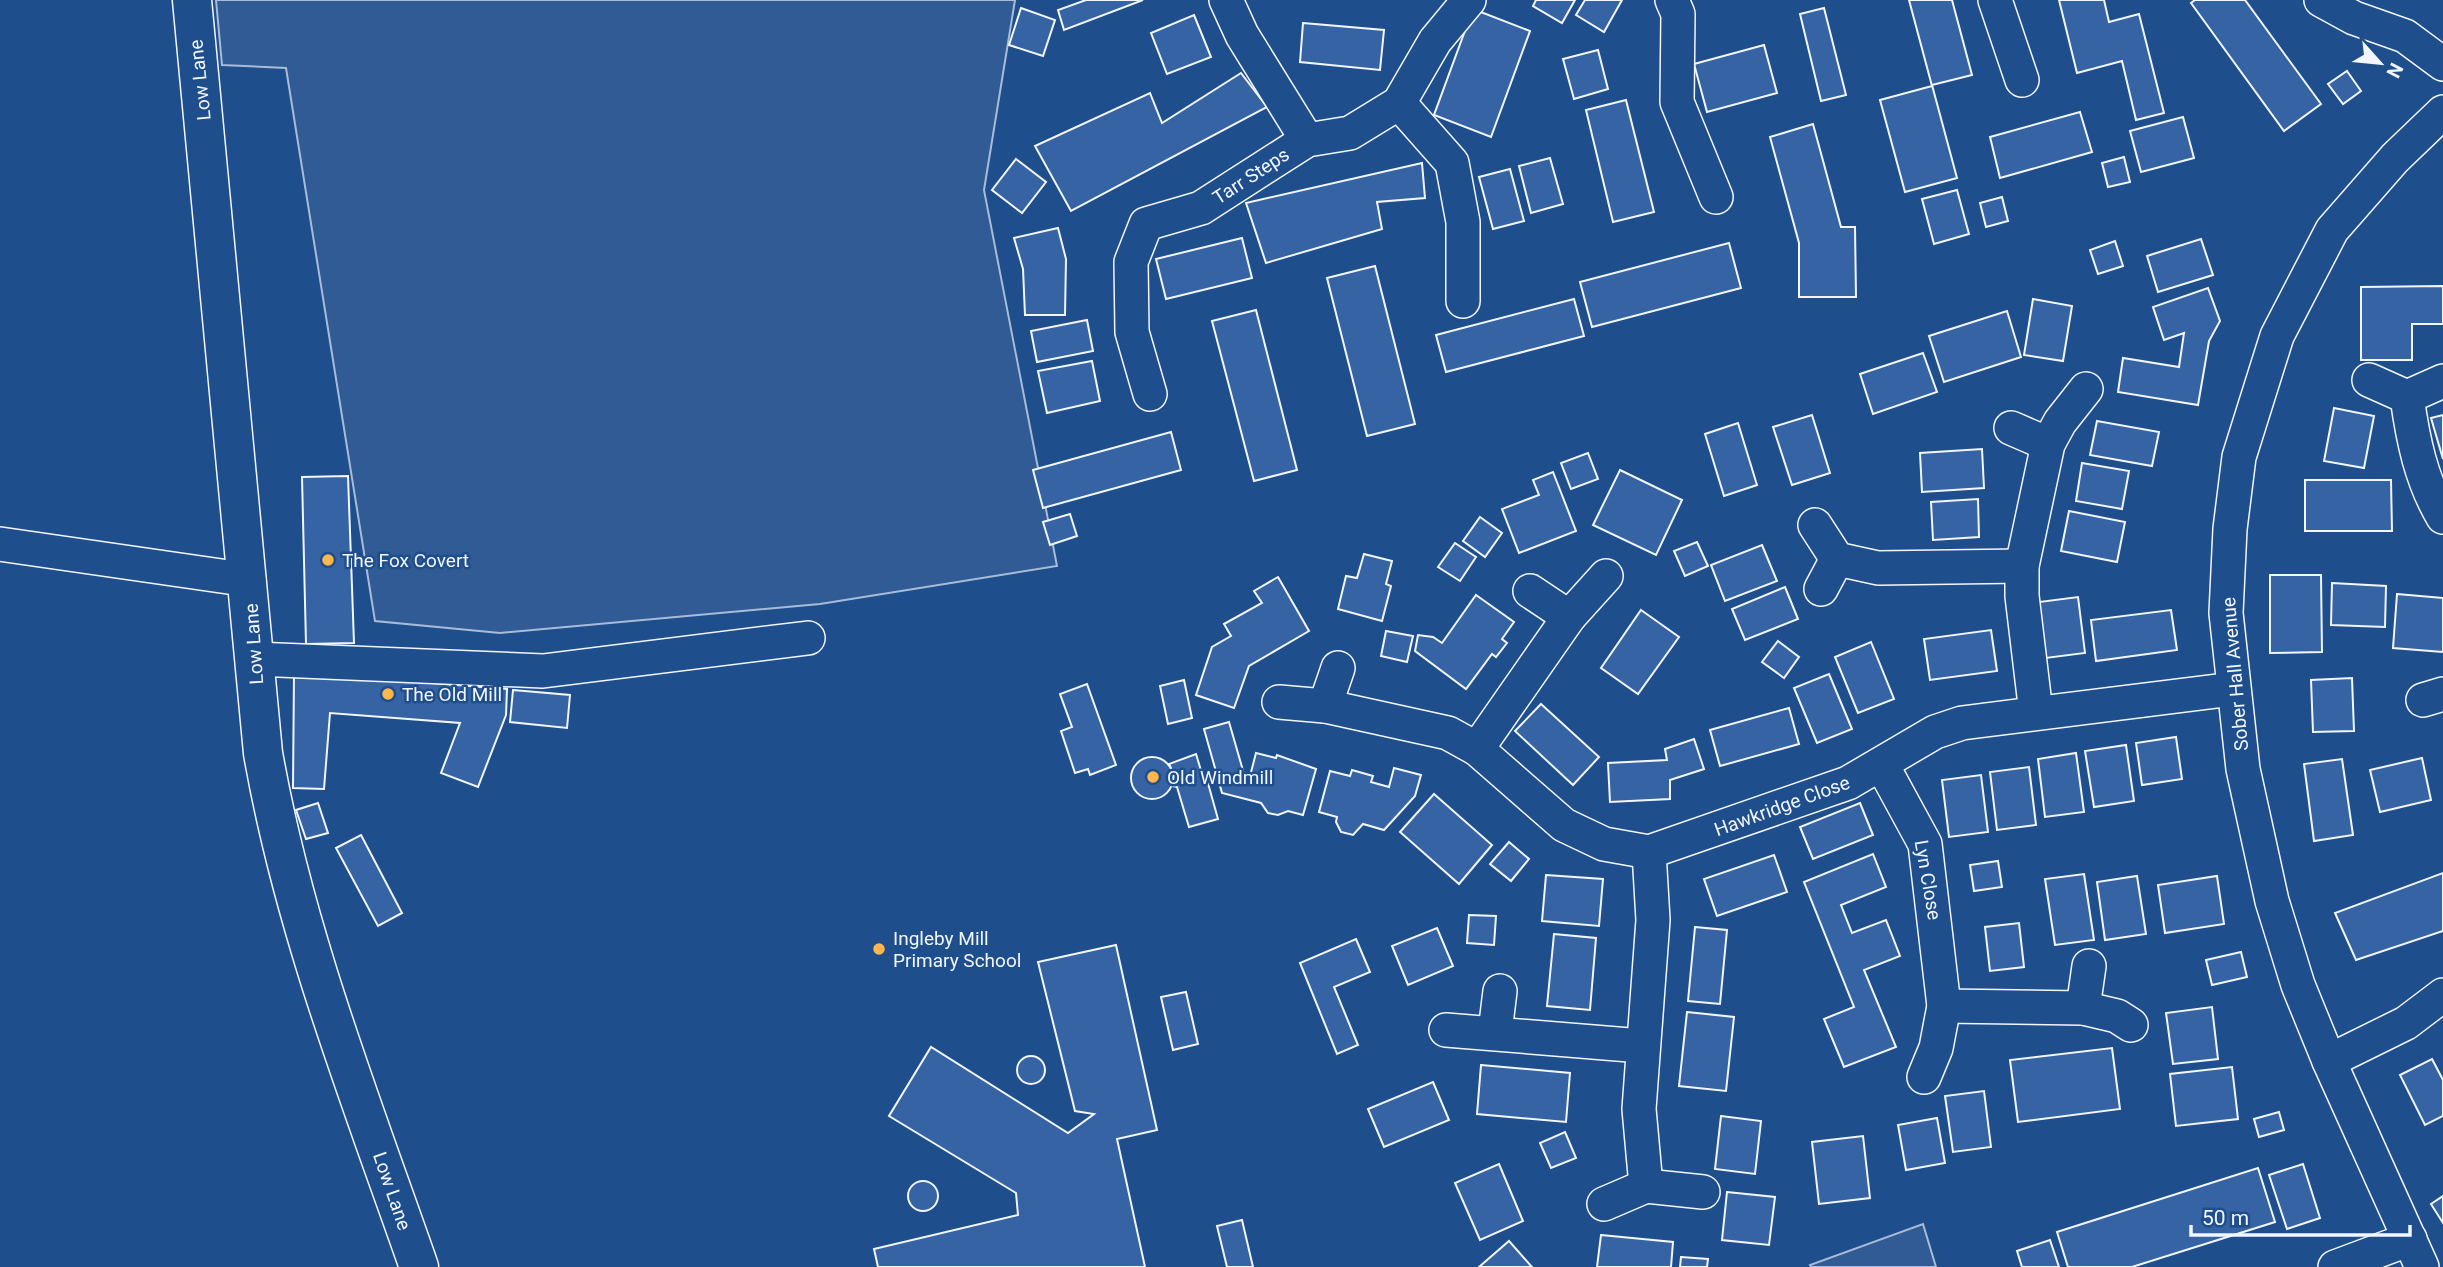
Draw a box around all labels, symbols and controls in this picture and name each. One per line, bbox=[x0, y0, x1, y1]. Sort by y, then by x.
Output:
north arrow bbox=[2345, 28, 2415, 98]
street label: Low Lane bbox=[184, 38, 216, 122]
text: N bbox=[2381, 59, 2408, 82]
street label: Tarr Steps bbox=[1209, 143, 1293, 209]
place label: The Fox Covert bbox=[342, 549, 469, 572]
marker: The Fox Covert bbox=[320, 552, 336, 568]
street label: Sober Hall Avenue bbox=[2217, 596, 2253, 752]
street label: Low Lane bbox=[240, 603, 268, 685]
place label: The Old Mill bbox=[402, 683, 502, 706]
marker: The Old Mill bbox=[380, 686, 396, 702]
place label: Old Windmill bbox=[1167, 766, 1273, 789]
marker: Old Windmill bbox=[1145, 769, 1161, 785]
street label: Hawkridge Close bbox=[1711, 771, 1853, 841]
street label: Lyn Close bbox=[1910, 838, 1946, 922]
place label: Ingleby Mill Primary School bbox=[893, 927, 1021, 972]
marker: Ingleby Mill Primary School bbox=[871, 941, 887, 957]
street label: Low Lane bbox=[368, 1149, 416, 1233]
scale bar bbox=[2191, 1194, 2410, 1238]
text: 50 m bbox=[2202, 1206, 2249, 1230]

